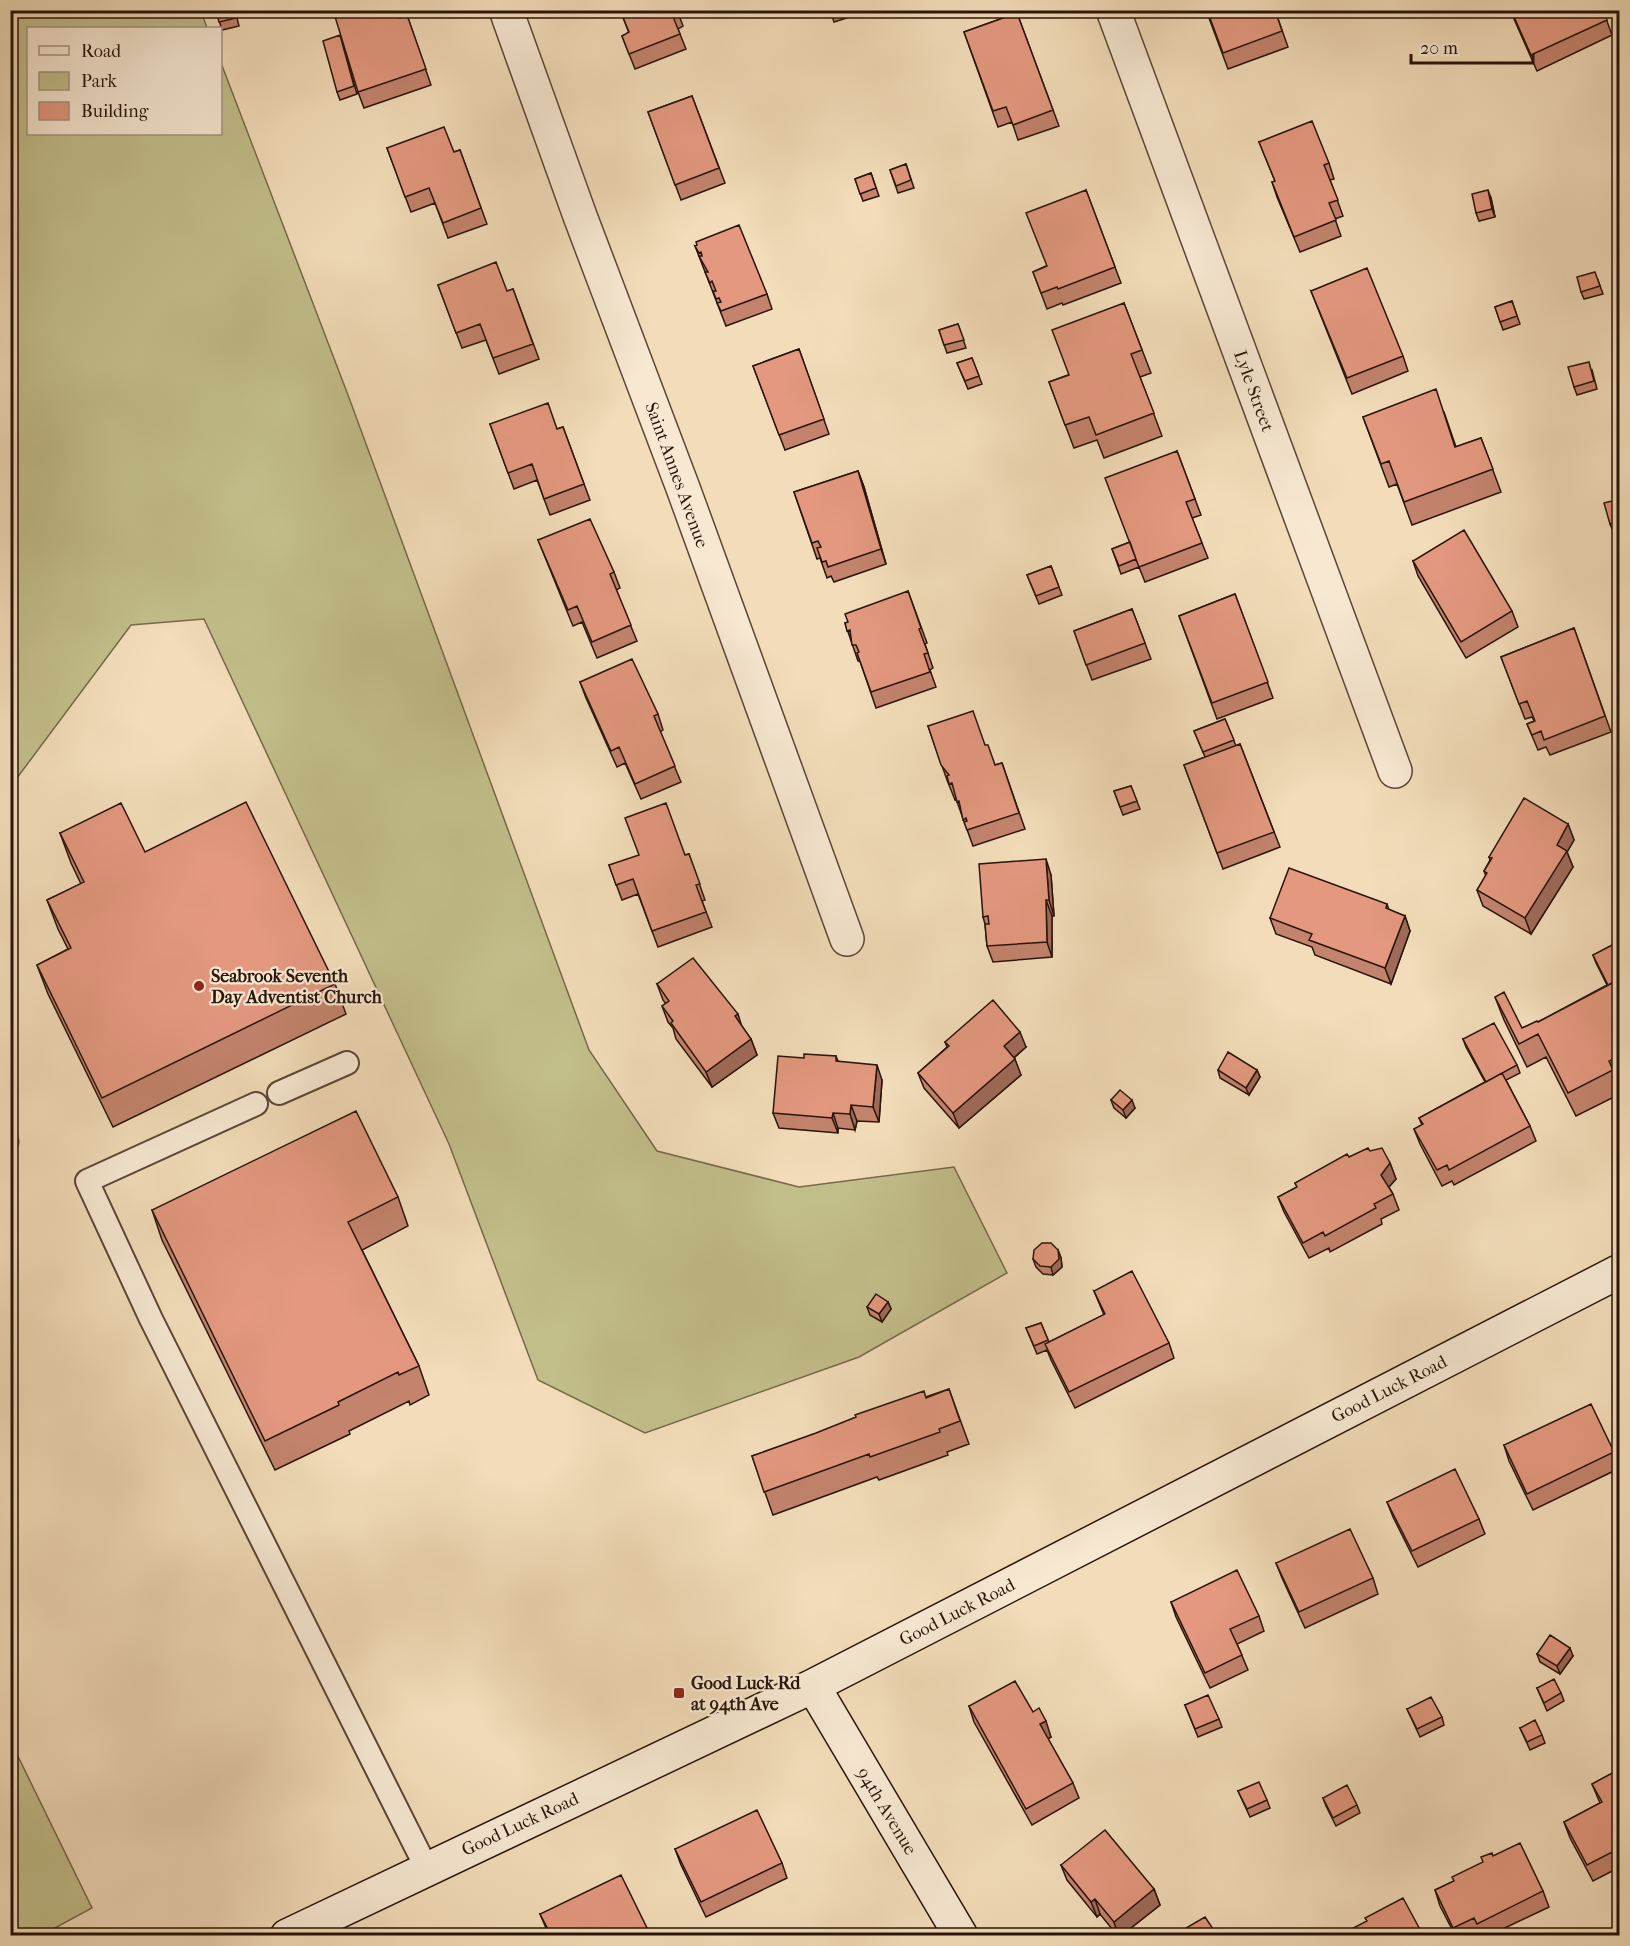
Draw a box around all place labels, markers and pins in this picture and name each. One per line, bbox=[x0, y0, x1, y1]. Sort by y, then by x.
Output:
place label: Seabrook Seventh Day Adventist Church bbox=[211, 966, 383, 1008]
marker: Seabrook Seventh Day Adventist Church bbox=[192, 979, 206, 993]
place label: Good Luck Rd at 94th Ave bbox=[691, 1673, 802, 1715]
marker: Good Luck Rd at 94th Ave bbox=[672, 1686, 686, 1700]

